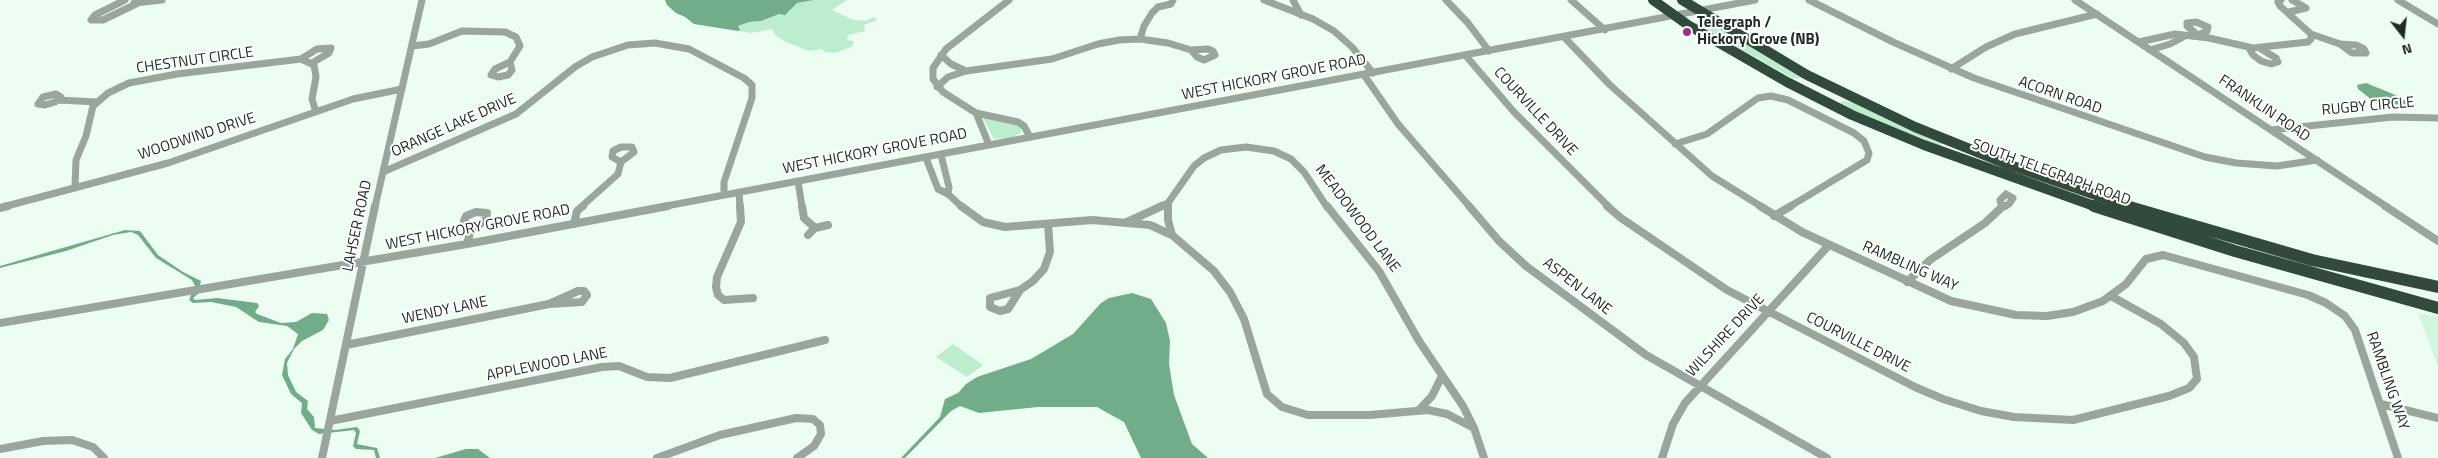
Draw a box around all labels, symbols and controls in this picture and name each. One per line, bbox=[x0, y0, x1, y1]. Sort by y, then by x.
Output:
north arrow bbox=[2378, 10, 2428, 60]
place label: Telegraph / Hickory Grove (NB) bbox=[1697, 14, 1819, 49]
marker: Telegraph / Hickory Grove (NB) bbox=[1681, 26, 1693, 38]
text: N bbox=[2400, 38, 2415, 61]
street label: CHESTNUT CIRCLE bbox=[135, 44, 255, 78]
street label: WEST HICKORY GROVE ROAD bbox=[1180, 51, 1368, 105]
street label: COURVILLE DRIVE bbox=[1489, 64, 1581, 160]
street label: FRANKLIN ROAD bbox=[2215, 72, 2313, 146]
street label: ACORN ROAD bbox=[2016, 73, 2104, 119]
street label: ORANGE LAKE DRIVE bbox=[389, 90, 519, 162]
street label: RUGBY CIRCLE bbox=[2321, 94, 2415, 120]
street label: WOODWIND DRIVE bbox=[136, 110, 258, 164]
street label: WEST HICKORY GROVE ROAD bbox=[781, 125, 969, 179]
street label: SOUTH TELEGRAPH ROAD bbox=[1969, 136, 2133, 210]
street label: MEADOWOOD LANE bbox=[1311, 162, 1403, 276]
street label: LAHSER ROAD bbox=[340, 179, 376, 273]
street label: WEST HICKORY GROVE ROAD bbox=[384, 201, 572, 255]
street label: RAMBLING WAY bbox=[1859, 238, 1961, 296]
street label: ASPEN LANE bbox=[1539, 255, 1615, 319]
street label: WILSHIRE DRIVE bbox=[1683, 291, 1769, 381]
street label: WENDY LANE bbox=[401, 293, 489, 329]
street label: COURVILLE DRIVE bbox=[1803, 309, 1913, 377]
street label: RAMBLING WAY bbox=[2362, 330, 2412, 432]
street label: APPLEWOOD LANE bbox=[485, 344, 609, 386]

